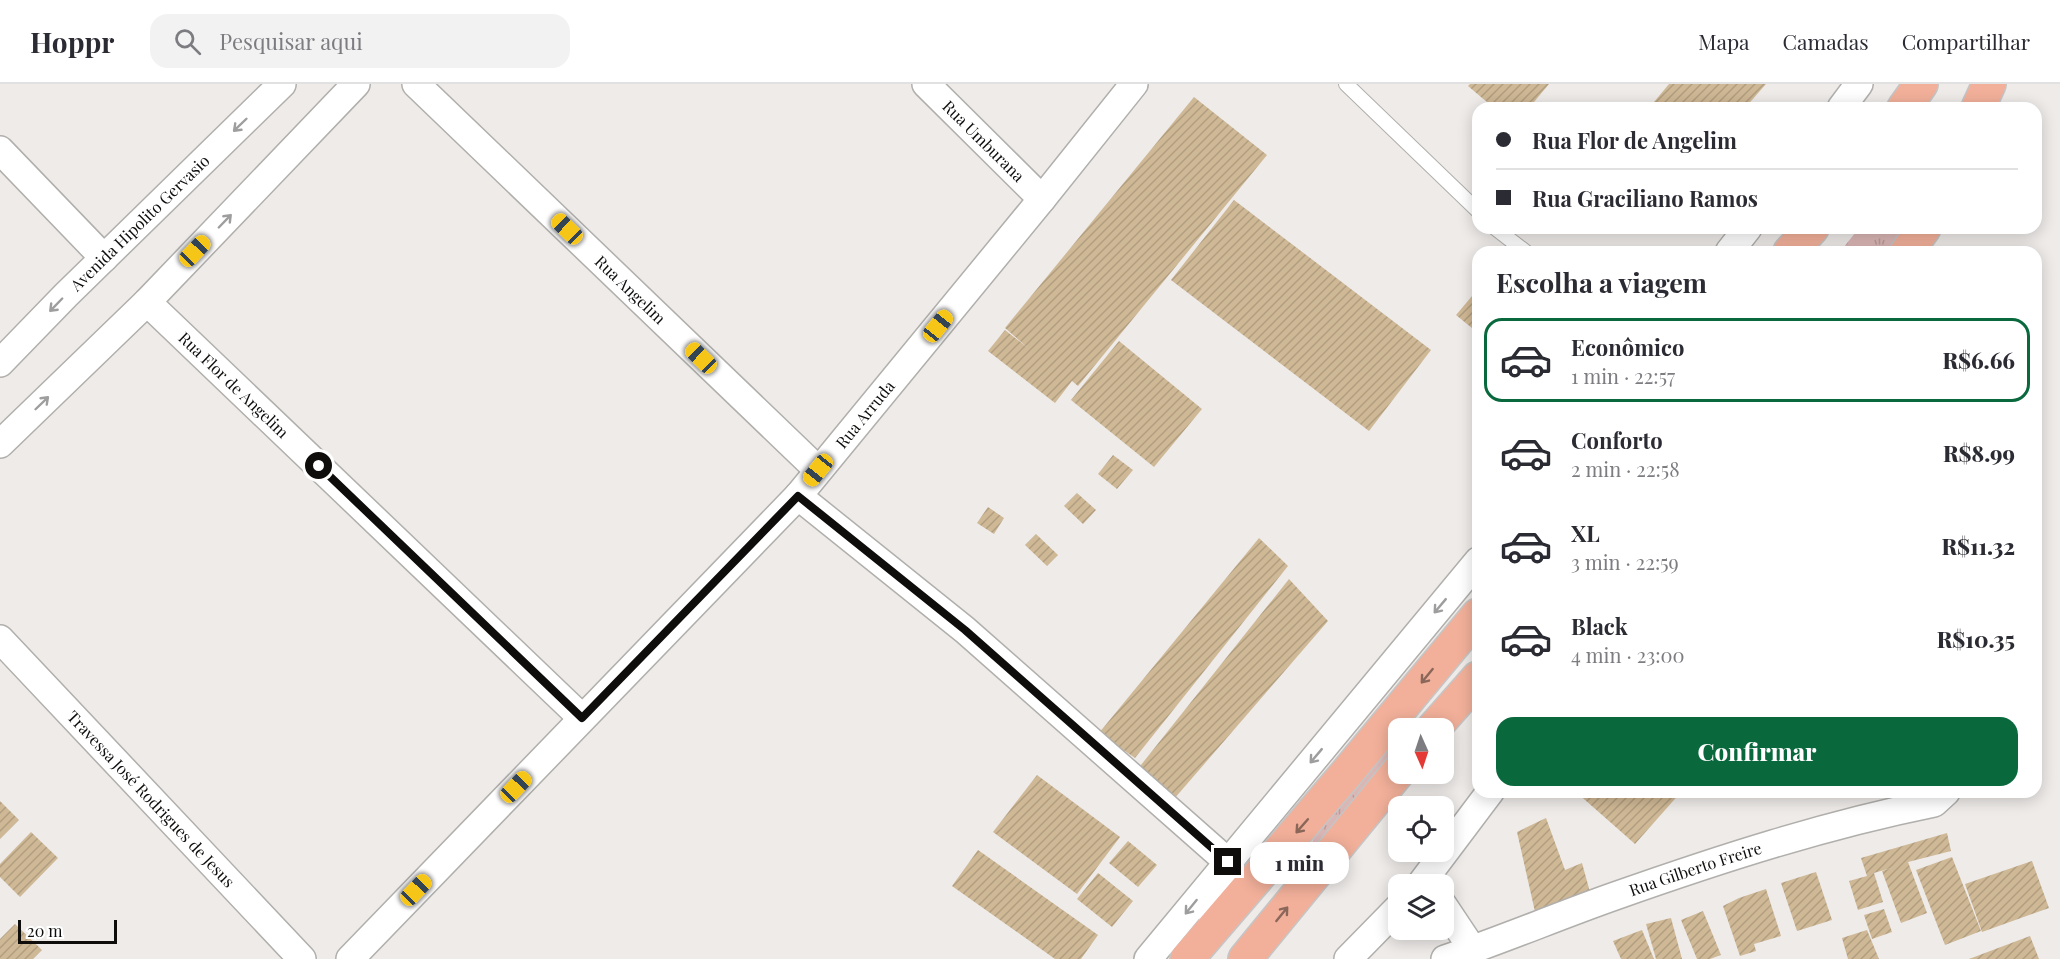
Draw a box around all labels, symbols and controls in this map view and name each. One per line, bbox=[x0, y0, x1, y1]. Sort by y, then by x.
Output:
search box bbox=[150, 14, 570, 68]
text: Hoppr bbox=[30, 23, 114, 60]
icon: search bbox=[171, 25, 204, 58]
text: Pesquisar aqui bbox=[219, 26, 363, 56]
text: Mapa bbox=[1698, 27, 1750, 55]
text: Camadas bbox=[1783, 27, 1869, 55]
text: Compartilhar bbox=[1902, 27, 2030, 55]
street label: Rua Umburana bbox=[938, 95, 1029, 186]
one-way arrow bbox=[233, 118, 248, 132]
text: Rua Flor de Angelim bbox=[1532, 125, 1737, 155]
street label: Avenida Hipolito Gervasio bbox=[65, 150, 214, 296]
text: Rua Graciliano Ramos bbox=[1532, 183, 1758, 213]
car bbox=[548, 210, 586, 248]
one-way arrow bbox=[217, 214, 231, 229]
car bbox=[176, 232, 214, 270]
street label: Rua Angelim bbox=[591, 250, 670, 328]
text: Escolha a viagem bbox=[1496, 264, 1707, 300]
one-way arrow bbox=[49, 298, 63, 313]
car bbox=[920, 306, 956, 346]
street label: Rua Flor de Angelim bbox=[175, 327, 294, 442]
text: Econômico bbox=[1571, 332, 1684, 362]
icon: car bbox=[1499, 333, 1553, 387]
car bbox=[682, 339, 720, 377]
text: R$6.66 bbox=[1942, 345, 2015, 375]
text: 1 min · 22:57 bbox=[1571, 362, 1675, 389]
street label: Rua Arruda bbox=[831, 376, 899, 452]
one-way arrow bbox=[34, 396, 49, 410]
text: Conforto bbox=[1571, 425, 1663, 455]
icon: car bbox=[1499, 426, 1553, 480]
text: R$8.99 bbox=[1943, 438, 2015, 468]
car bbox=[800, 450, 836, 490]
route start bbox=[305, 452, 332, 479]
text: 2 min · 22:58 bbox=[1571, 455, 1680, 482]
text: XL bbox=[1571, 518, 1600, 548]
icon: car bbox=[1499, 519, 1553, 573]
text: R$11.32 bbox=[1941, 531, 2015, 561]
text: 3 min · 22:59 bbox=[1571, 548, 1679, 575]
one-way arrow bbox=[1433, 598, 1447, 613]
text: Black bbox=[1571, 611, 1628, 641]
icon: car bbox=[1499, 612, 1553, 666]
text: R$10.35 bbox=[1937, 624, 2015, 654]
text: 4 min · 23:00 bbox=[1571, 641, 1685, 668]
one-way arrow bbox=[1420, 668, 1434, 683]
street label: Travessa José Rodrigues de Jesus bbox=[63, 706, 240, 891]
button: Confirmar bbox=[1496, 717, 2018, 786]
north arrow bbox=[1388, 718, 1454, 784]
map controls bbox=[1388, 718, 1454, 940]
one-way arrow bbox=[1309, 748, 1322, 764]
car bbox=[497, 768, 535, 806]
button: locate bbox=[1388, 796, 1454, 862]
one-way arrow bbox=[1295, 818, 1309, 833]
street label: Rua Gilberto Freire bbox=[1626, 837, 1764, 900]
callout: 1 min bbox=[1249, 841, 1348, 883]
route end bbox=[1214, 848, 1241, 875]
text: 1 min bbox=[1275, 849, 1324, 876]
car bbox=[397, 871, 435, 909]
button: layers bbox=[1388, 874, 1454, 940]
one-way arrow bbox=[1185, 899, 1198, 915]
one-way arrow bbox=[1276, 906, 1289, 922]
scale bar bbox=[18, 917, 117, 944]
text: 20 m bbox=[27, 920, 62, 941]

